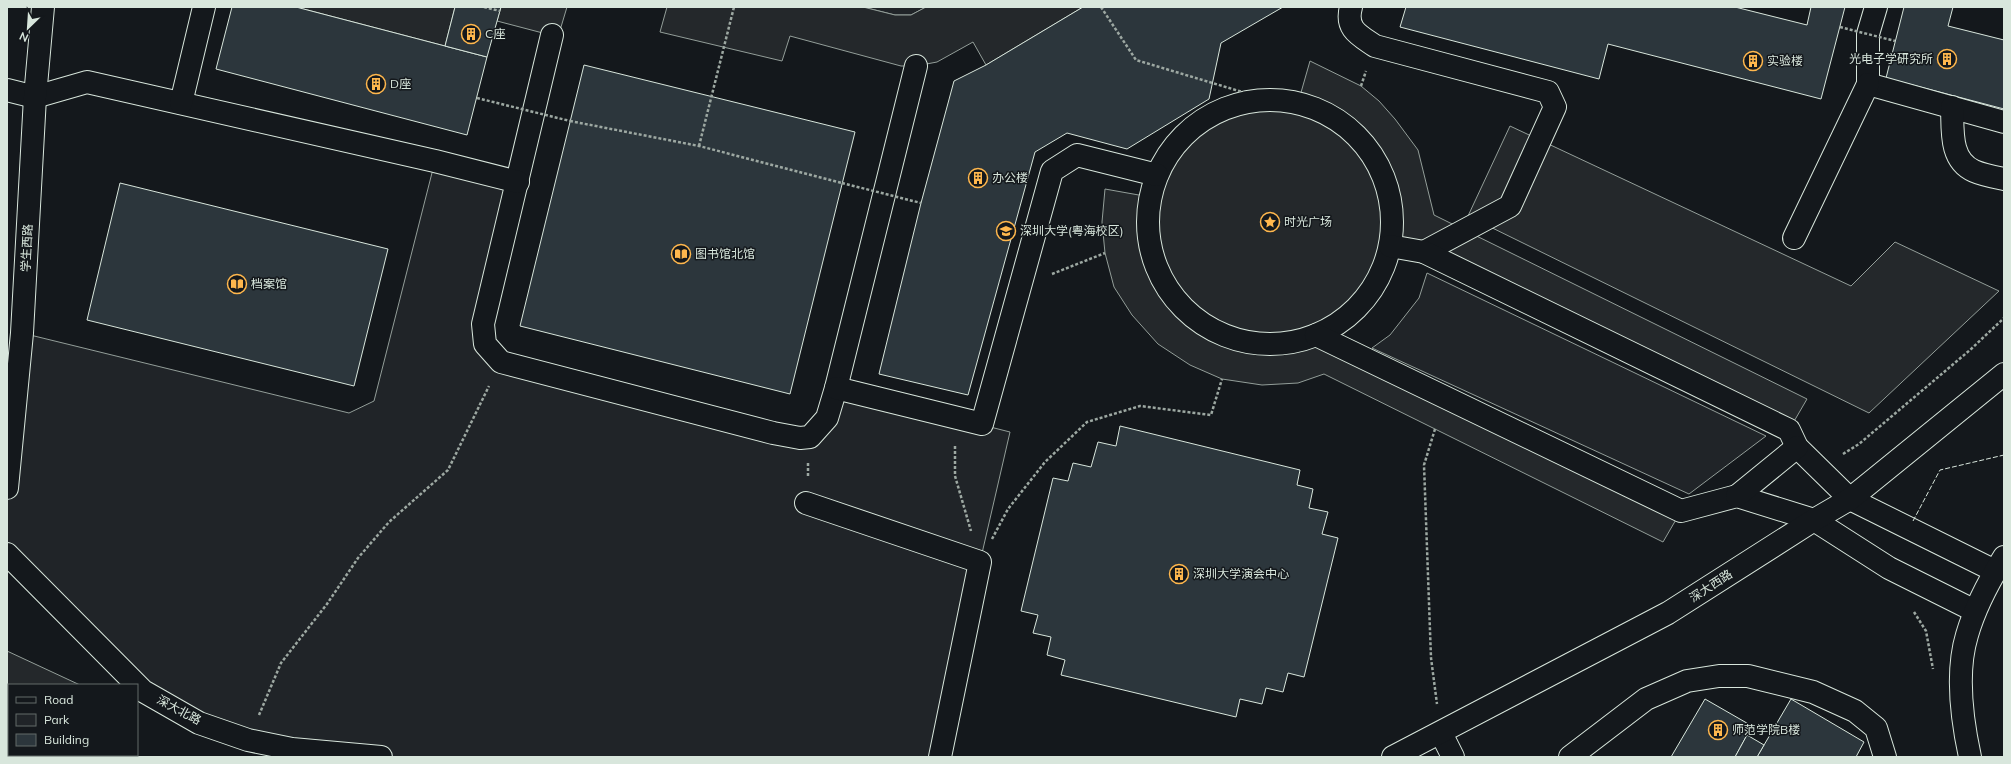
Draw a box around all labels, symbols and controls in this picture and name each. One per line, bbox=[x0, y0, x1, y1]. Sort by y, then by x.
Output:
north arrow bbox=[8, 8, 48, 48]
building icon: C座 bbox=[460, 23, 482, 45]
place label: C座 bbox=[485, 26, 505, 41]
text: N bbox=[17, 29, 30, 45]
building icon: 光电子学研究所 bbox=[1936, 48, 1958, 70]
building icon: 实验楼 bbox=[1742, 50, 1764, 72]
place label: 光电子学研究所 bbox=[1849, 51, 1933, 66]
place label: 实验楼 bbox=[1767, 53, 1803, 68]
building icon: D座 bbox=[365, 73, 387, 95]
place label: D座 bbox=[390, 76, 411, 91]
building icon: 办公楼 bbox=[967, 167, 989, 189]
place label: 办公楼 bbox=[992, 170, 1028, 185]
place icon: 时光广场 bbox=[1259, 211, 1281, 233]
place label: 时光广场 bbox=[1284, 214, 1332, 229]
school or university icon: 深圳大学(粤海校区) bbox=[995, 220, 1017, 242]
place label: 深圳大学(粤海校区) bbox=[1020, 223, 1124, 238]
street label: 学生西路 bbox=[18, 224, 35, 272]
library icon: 图书馆北馆 bbox=[670, 243, 692, 265]
place label: 图书馆北馆 bbox=[695, 246, 755, 261]
library icon: 档案馆 bbox=[226, 273, 248, 295]
place label: 档案馆 bbox=[251, 276, 287, 291]
building icon: 深圳大学演会中心 bbox=[1168, 563, 1190, 585]
place label: 深圳大学演会中心 bbox=[1193, 566, 1289, 581]
street label: 深大西路 bbox=[1687, 566, 1735, 605]
legend bbox=[8, 684, 138, 756]
text: Road bbox=[44, 692, 73, 707]
street label: 深大北路 bbox=[155, 692, 204, 727]
text: Park bbox=[44, 712, 70, 727]
building icon: 师范学院B楼 bbox=[1707, 719, 1729, 741]
place label: 师范学院B楼 bbox=[1732, 722, 1800, 737]
text: Building bbox=[44, 732, 89, 747]

